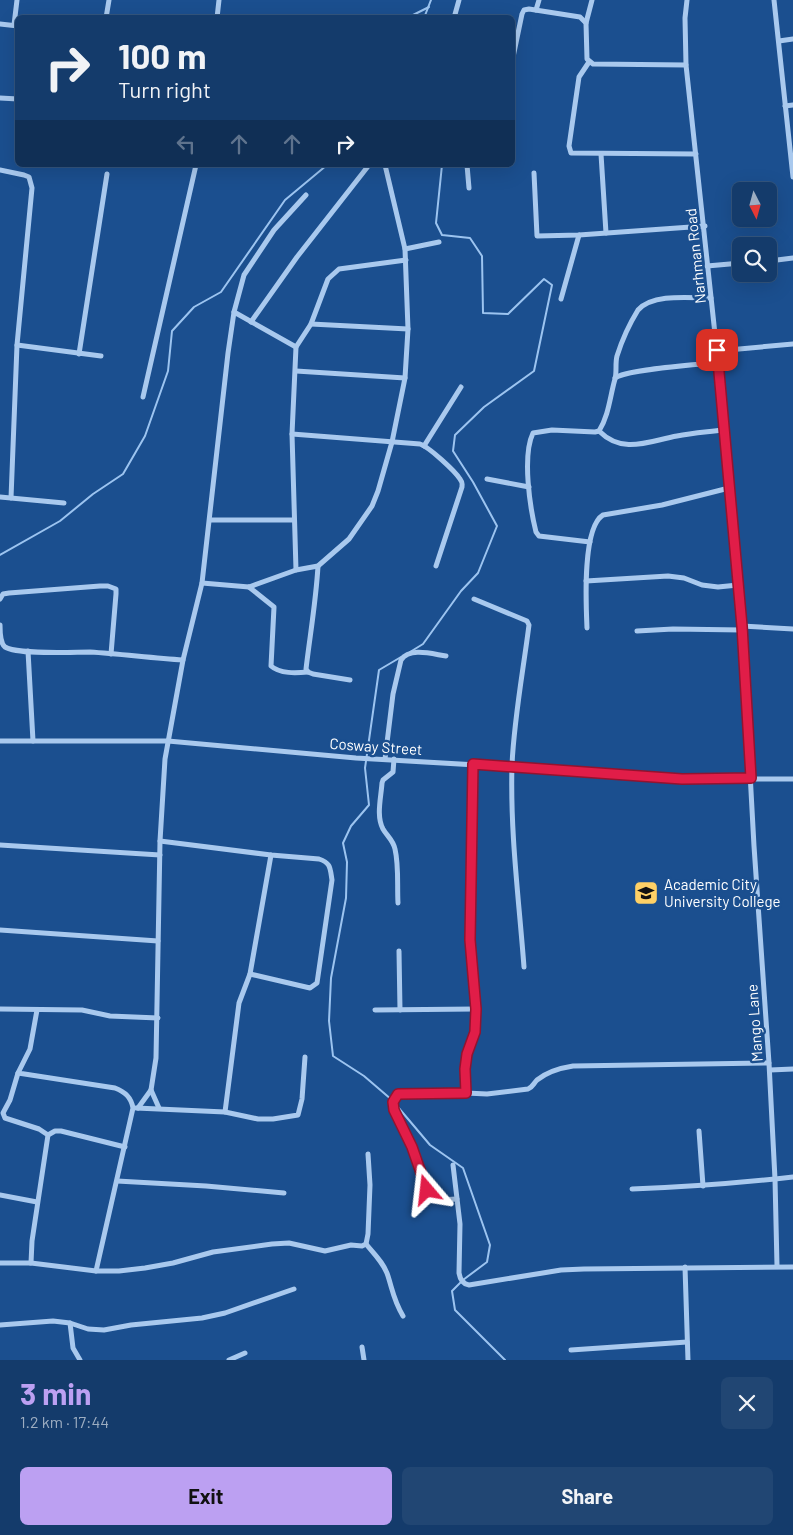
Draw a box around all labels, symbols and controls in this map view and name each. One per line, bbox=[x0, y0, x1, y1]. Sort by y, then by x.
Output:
text: 100 m bbox=[118, 34, 207, 76]
icon: right bbox=[35, 35, 100, 100]
text: Turn right bbox=[118, 76, 211, 102]
icon: left bbox=[172, 130, 200, 158]
icon: ahead bbox=[225, 130, 253, 158]
icon: ahead bbox=[278, 130, 306, 158]
icon: right bbox=[331, 130, 359, 158]
north arrow bbox=[732, 182, 778, 228]
map controls bbox=[732, 182, 777, 282]
street label: Narhman Road bbox=[681, 207, 709, 305]
button: search bbox=[732, 237, 777, 282]
pin bbox=[696, 329, 738, 371]
icon: arrive bbox=[703, 336, 731, 364]
street label: Cosway Street bbox=[329, 734, 423, 758]
place label: Academic City University College bbox=[664, 875, 781, 910]
school or university icon: Academic City University College bbox=[633, 880, 659, 906]
street label: Mango Lane bbox=[742, 984, 766, 1062]
position arrow bbox=[400, 1163, 452, 1215]
text: 3 min bbox=[20, 1375, 91, 1411]
button: close bbox=[721, 1377, 773, 1429]
text: 1.2 km · 17:44 bbox=[20, 1412, 109, 1431]
button: Exit bbox=[20, 1467, 392, 1525]
button: Share bbox=[402, 1467, 773, 1525]

